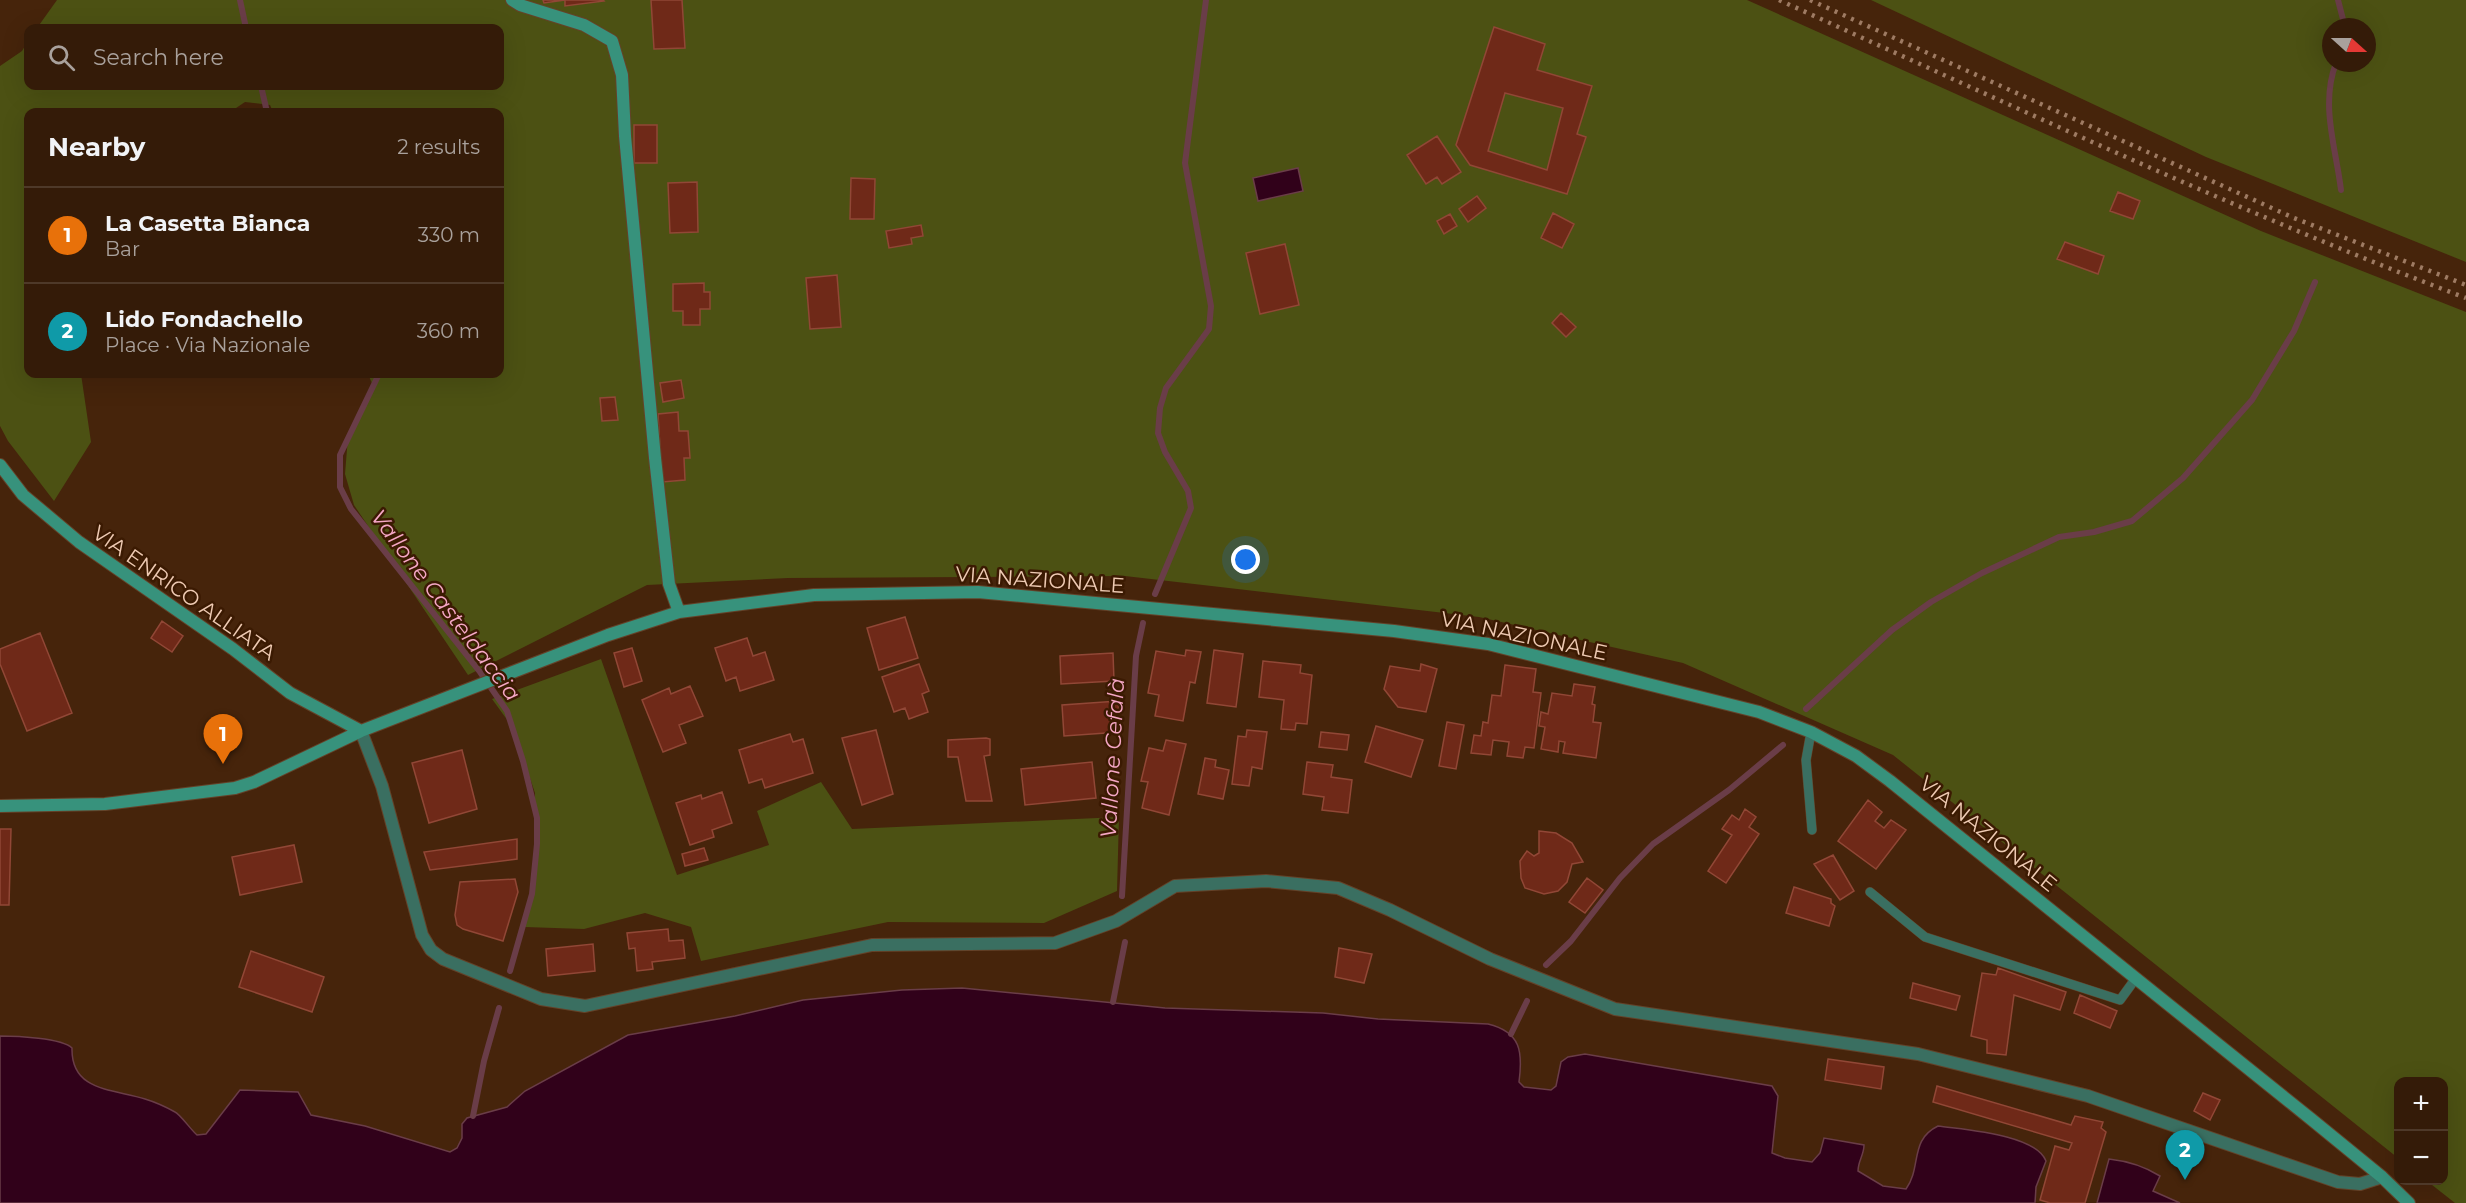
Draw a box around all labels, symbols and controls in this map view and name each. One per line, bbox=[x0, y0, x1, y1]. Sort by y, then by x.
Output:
north arrow bbox=[2322, 18, 2376, 72]
search box bbox=[24, 24, 504, 90]
icon: search bbox=[45, 41, 78, 74]
text: Search here bbox=[93, 44, 224, 71]
text: Nearby bbox=[48, 131, 145, 163]
text: 2 results bbox=[397, 135, 480, 159]
text: La Casetta Bianca bbox=[105, 210, 310, 237]
text: 1 bbox=[64, 223, 71, 247]
text: 330 m bbox=[418, 223, 480, 247]
text: Bar bbox=[105, 237, 140, 261]
text: Lido Fondachello bbox=[105, 306, 303, 333]
text: 2 bbox=[62, 319, 73, 343]
text: 360 m bbox=[417, 319, 480, 343]
text: Place · Via Nazionale bbox=[105, 333, 310, 357]
water label: Vallone Casteldaccia bbox=[365, 504, 526, 706]
street label: VIA ENRICO ALLIATA bbox=[88, 520, 282, 666]
your location bbox=[1231, 545, 1260, 574]
street label: VIA NAZIONALE bbox=[955, 561, 1125, 598]
street label: VIA NAZIONALE bbox=[1439, 606, 1610, 665]
water label: Vallone Cefalà bbox=[1095, 677, 1130, 839]
pin: 1 bbox=[204, 714, 242, 764]
street label: VIA NAZIONALE bbox=[1915, 771, 2062, 897]
map controls bbox=[2394, 1077, 2448, 1185]
button: + bbox=[2394, 1077, 2448, 1131]
pin: 2 bbox=[2166, 1130, 2204, 1180]
button: − bbox=[2394, 1131, 2448, 1185]

